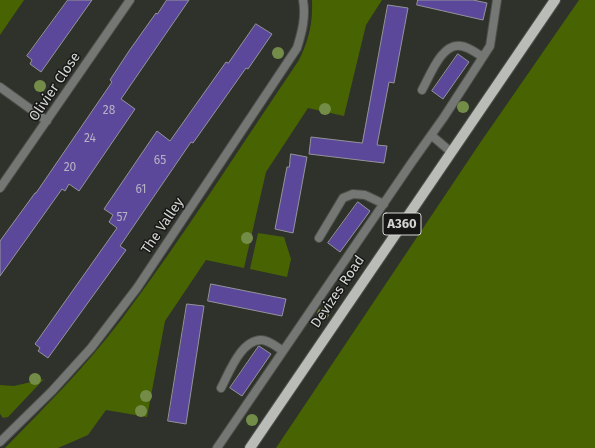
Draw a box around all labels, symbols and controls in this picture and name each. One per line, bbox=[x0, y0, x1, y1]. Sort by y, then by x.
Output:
street label: Olivier Close bbox=[26, 49, 84, 125]
house number: 28 bbox=[103, 104, 115, 118]
house number: 24 bbox=[84, 132, 96, 146]
house number: 65 bbox=[154, 154, 166, 168]
house number: 20 bbox=[64, 161, 76, 175]
house number: 61 bbox=[135, 183, 147, 197]
street label: The Valley bbox=[138, 195, 188, 257]
house number: 57 bbox=[116, 211, 128, 225]
road number: A360 bbox=[383, 213, 421, 235]
street label: Devizes Road bbox=[308, 253, 368, 331]

